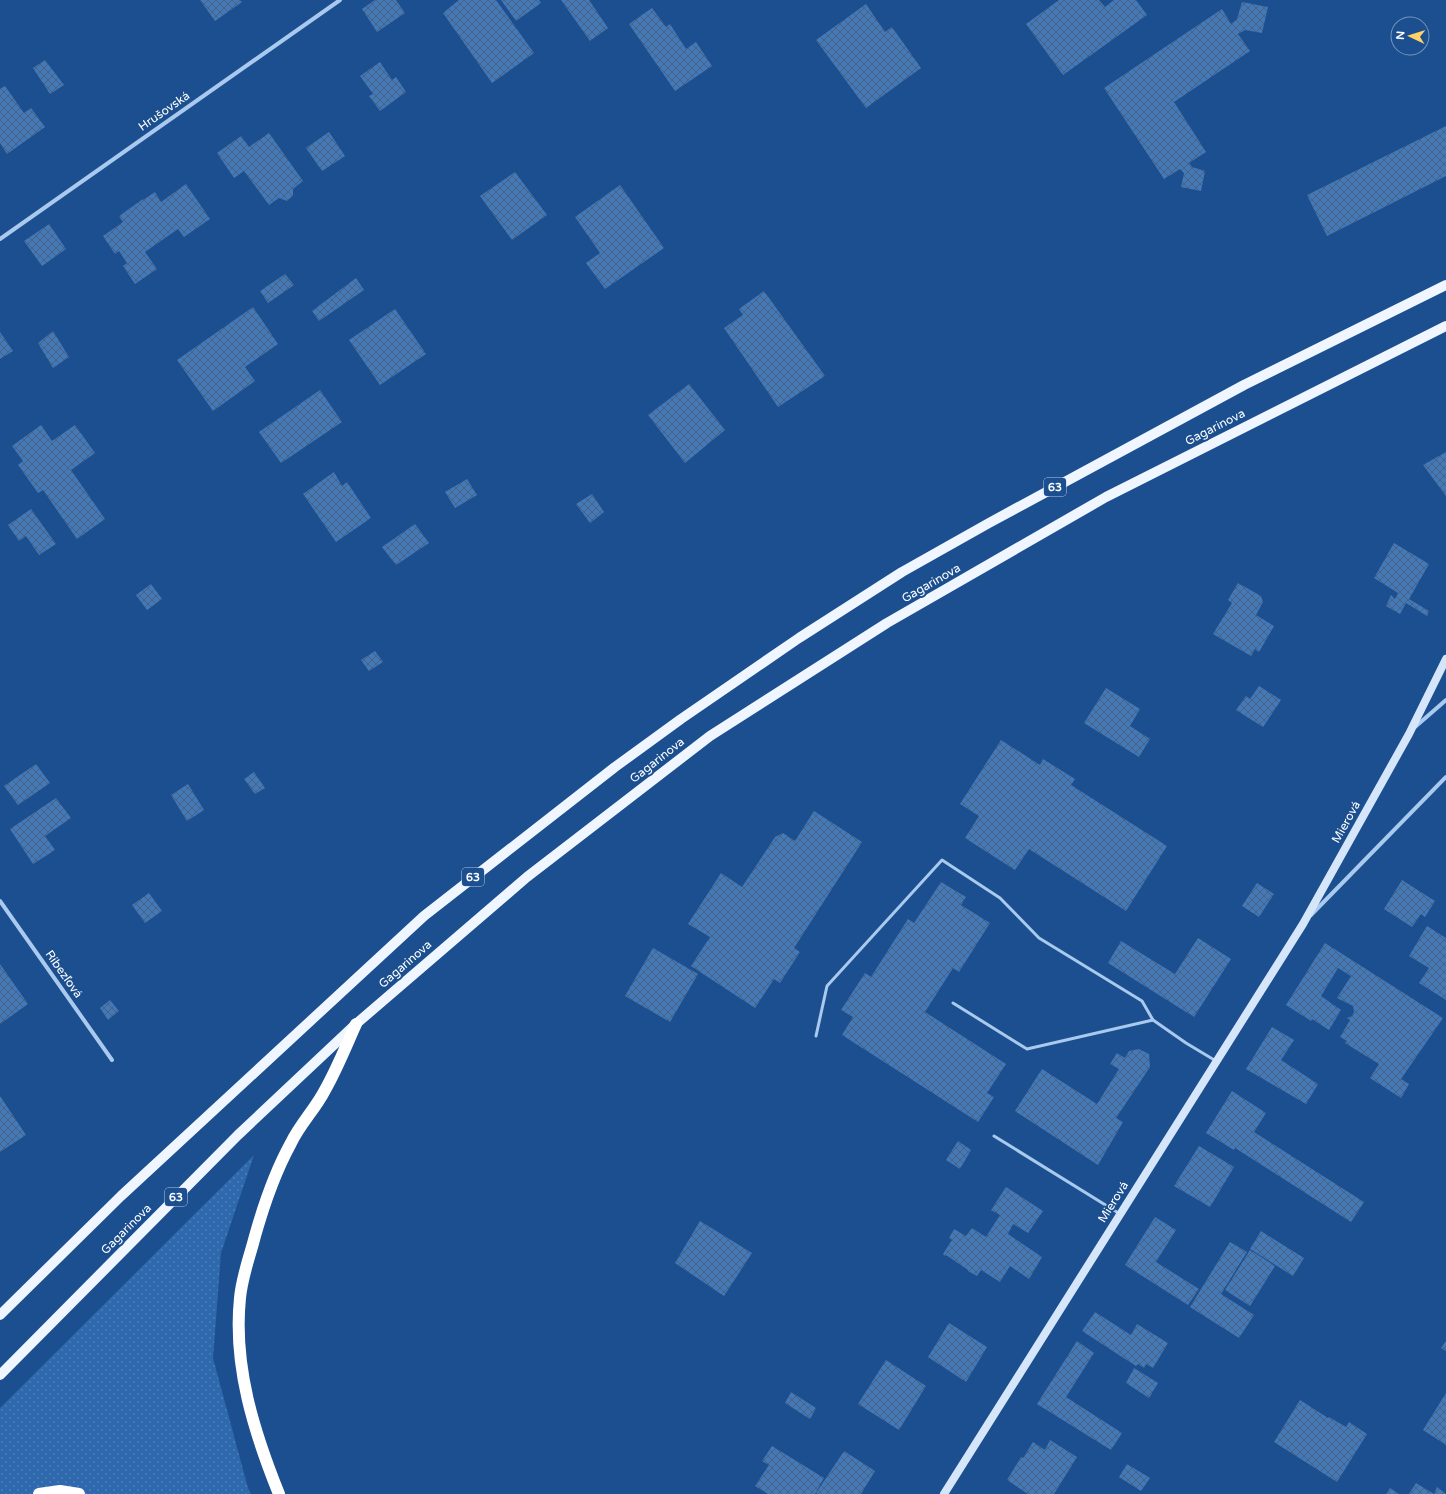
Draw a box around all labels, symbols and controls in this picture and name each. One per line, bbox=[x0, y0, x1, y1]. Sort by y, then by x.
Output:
north arrow bbox=[1390, 16, 1430, 56]
text: N bbox=[1394, 30, 1407, 40]
street label: Hrušovská bbox=[136, 88, 192, 134]
street label: Gagarinova bbox=[1183, 406, 1247, 448]
road number: 63 bbox=[1044, 478, 1066, 496]
street label: Gagarinova bbox=[899, 561, 963, 605]
street label: Gagarinova bbox=[627, 734, 687, 786]
street label: Mierová bbox=[1329, 799, 1363, 845]
road number: 63 bbox=[462, 868, 484, 886]
street label: Gagarinova bbox=[376, 937, 434, 991]
street label: Ríbezľová bbox=[42, 947, 86, 1001]
street label: Mierová bbox=[1095, 1179, 1131, 1225]
road number: 63 bbox=[165, 1188, 187, 1206]
street label: Gagarinova bbox=[98, 1201, 154, 1257]

